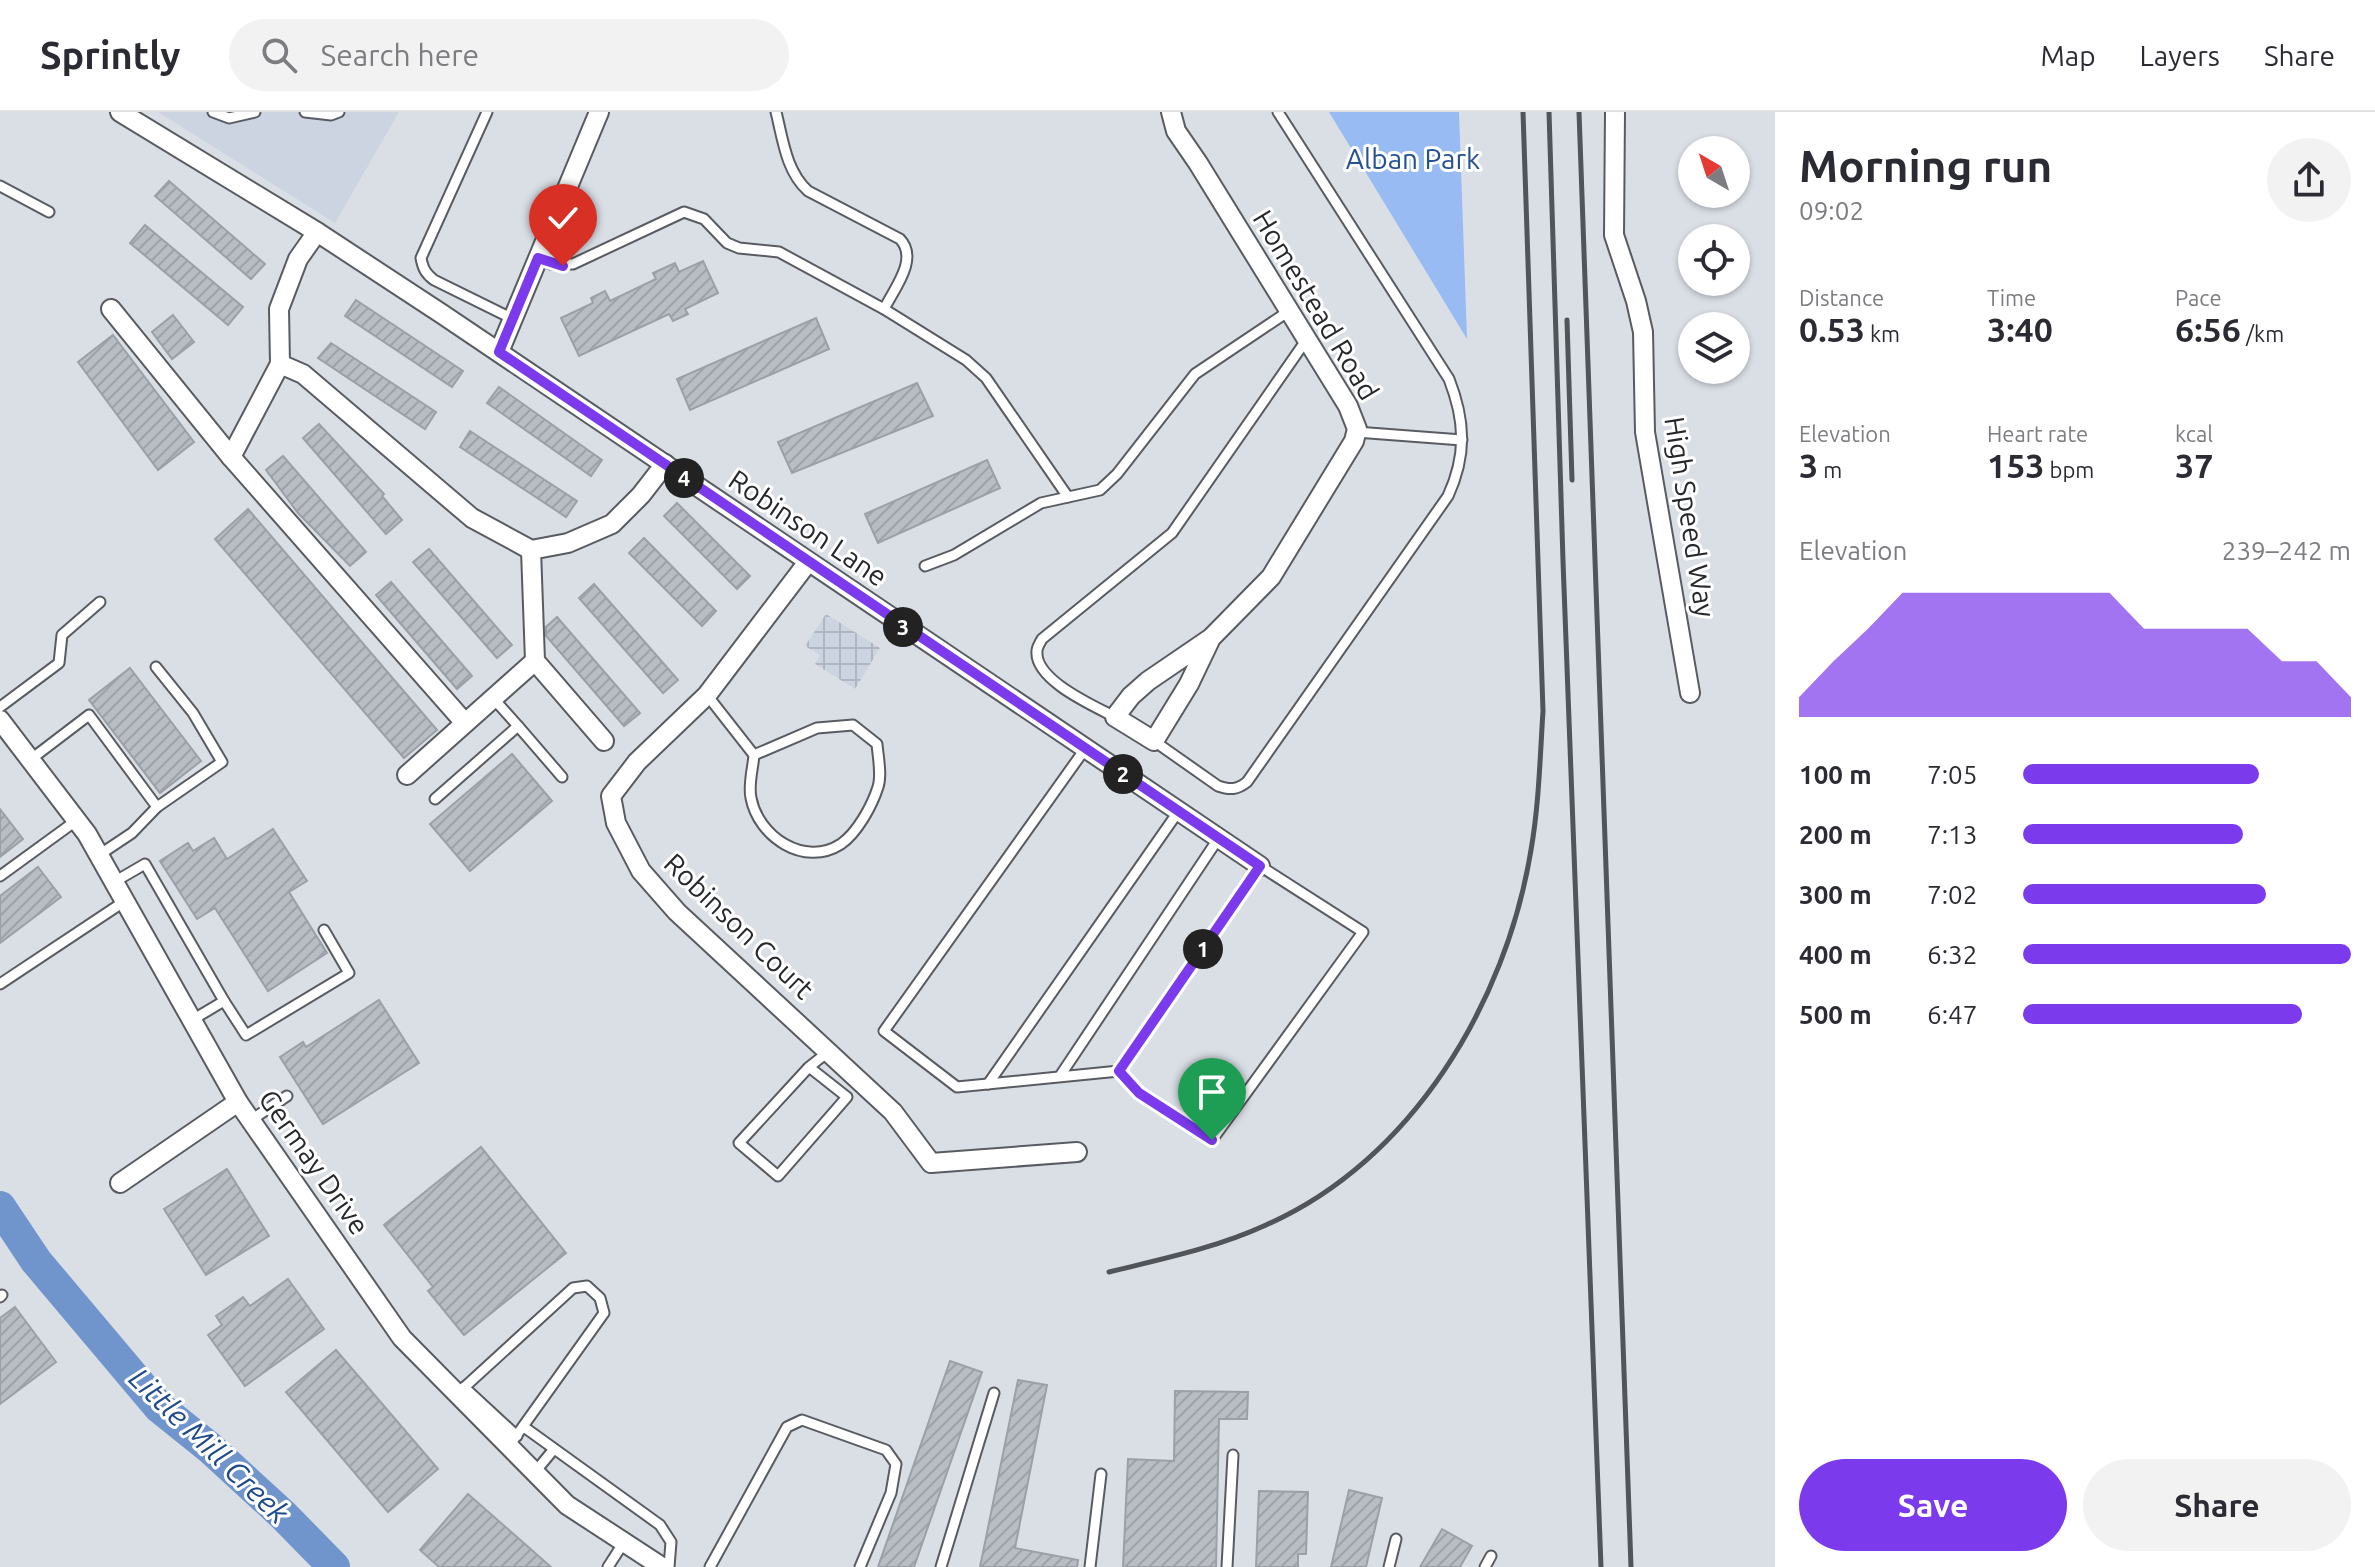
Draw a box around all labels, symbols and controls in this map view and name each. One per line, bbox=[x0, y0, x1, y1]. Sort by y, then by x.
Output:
search box bbox=[229, 19, 789, 91]
icon: search bbox=[257, 33, 301, 77]
text: Sprintly bbox=[40, 34, 181, 76]
text: Search here bbox=[321, 38, 479, 72]
text: Map bbox=[2040, 40, 2096, 71]
text: Layers bbox=[2140, 40, 2220, 71]
text: Share bbox=[2264, 40, 2335, 71]
north arrow bbox=[1678, 136, 1750, 208]
map controls bbox=[1678, 136, 1750, 384]
button: share bbox=[2267, 138, 2351, 222]
text: Morning run bbox=[1799, 141, 2052, 190]
park label: Alban Park bbox=[1346, 143, 1480, 174]
pin bbox=[529, 184, 597, 266]
icon: check bbox=[541, 196, 585, 240]
text: 09:02 bbox=[1799, 196, 1864, 225]
street label: Homestead Road bbox=[1248, 204, 1385, 405]
button: locate bbox=[1678, 224, 1750, 296]
text: Distance bbox=[1799, 285, 1884, 310]
text: Time bbox=[1987, 285, 2036, 310]
text: Pace bbox=[2175, 285, 2222, 310]
text: 0.53 bbox=[1799, 310, 1865, 348]
text: 3:40 bbox=[1987, 310, 2053, 348]
text: 6:56 bbox=[2175, 310, 2241, 348]
button: layers bbox=[1678, 312, 1750, 384]
text: km bbox=[1865, 321, 1900, 346]
text: /km bbox=[2241, 321, 2284, 346]
street label: High Speed Way bbox=[1659, 414, 1722, 619]
text: Elevation bbox=[1799, 421, 1891, 446]
text: Heart rate bbox=[1987, 421, 2088, 446]
text: kcal bbox=[2175, 421, 2213, 446]
text: 3 bbox=[1799, 446, 1818, 484]
text: 153 bbox=[1987, 446, 2045, 484]
text: 37 bbox=[2175, 446, 2213, 484]
text: m bbox=[1818, 457, 1842, 482]
text: bpm bbox=[2045, 457, 2094, 482]
pin: 4 bbox=[664, 458, 704, 498]
street label: Robinson Lane bbox=[723, 463, 893, 592]
text: 4 bbox=[678, 465, 690, 490]
text: Elevation bbox=[1799, 536, 1907, 565]
text: 239–242 m bbox=[2222, 536, 2351, 565]
pin: 3 bbox=[883, 607, 923, 647]
text: 3 bbox=[897, 614, 909, 639]
pin: 2 bbox=[1103, 754, 1143, 794]
text: 100 m bbox=[1799, 760, 1872, 789]
text: 7:05 bbox=[1927, 760, 1977, 789]
text: 2 bbox=[1117, 761, 1129, 786]
text: 200 m bbox=[1799, 820, 1872, 849]
text: 7:13 bbox=[1927, 820, 1977, 849]
street label: Robinson Court bbox=[658, 847, 820, 1005]
text: 300 m bbox=[1799, 880, 1872, 909]
text: 7:02 bbox=[1927, 880, 1977, 909]
pin: 1 bbox=[1183, 929, 1223, 969]
text: 1 bbox=[1197, 936, 1209, 961]
text: 400 m bbox=[1799, 940, 1872, 969]
text: 6:32 bbox=[1927, 940, 1977, 969]
text: 500 m bbox=[1799, 1000, 1872, 1029]
text: 6:47 bbox=[1927, 1000, 1977, 1029]
pin bbox=[1178, 1058, 1246, 1140]
icon: arrive bbox=[1190, 1070, 1234, 1114]
street label: Germay Drive bbox=[253, 1083, 376, 1240]
water label: Little Mill Creek bbox=[123, 1361, 297, 1530]
button: Save bbox=[1799, 1459, 2067, 1551]
button: Share bbox=[2083, 1459, 2351, 1551]

